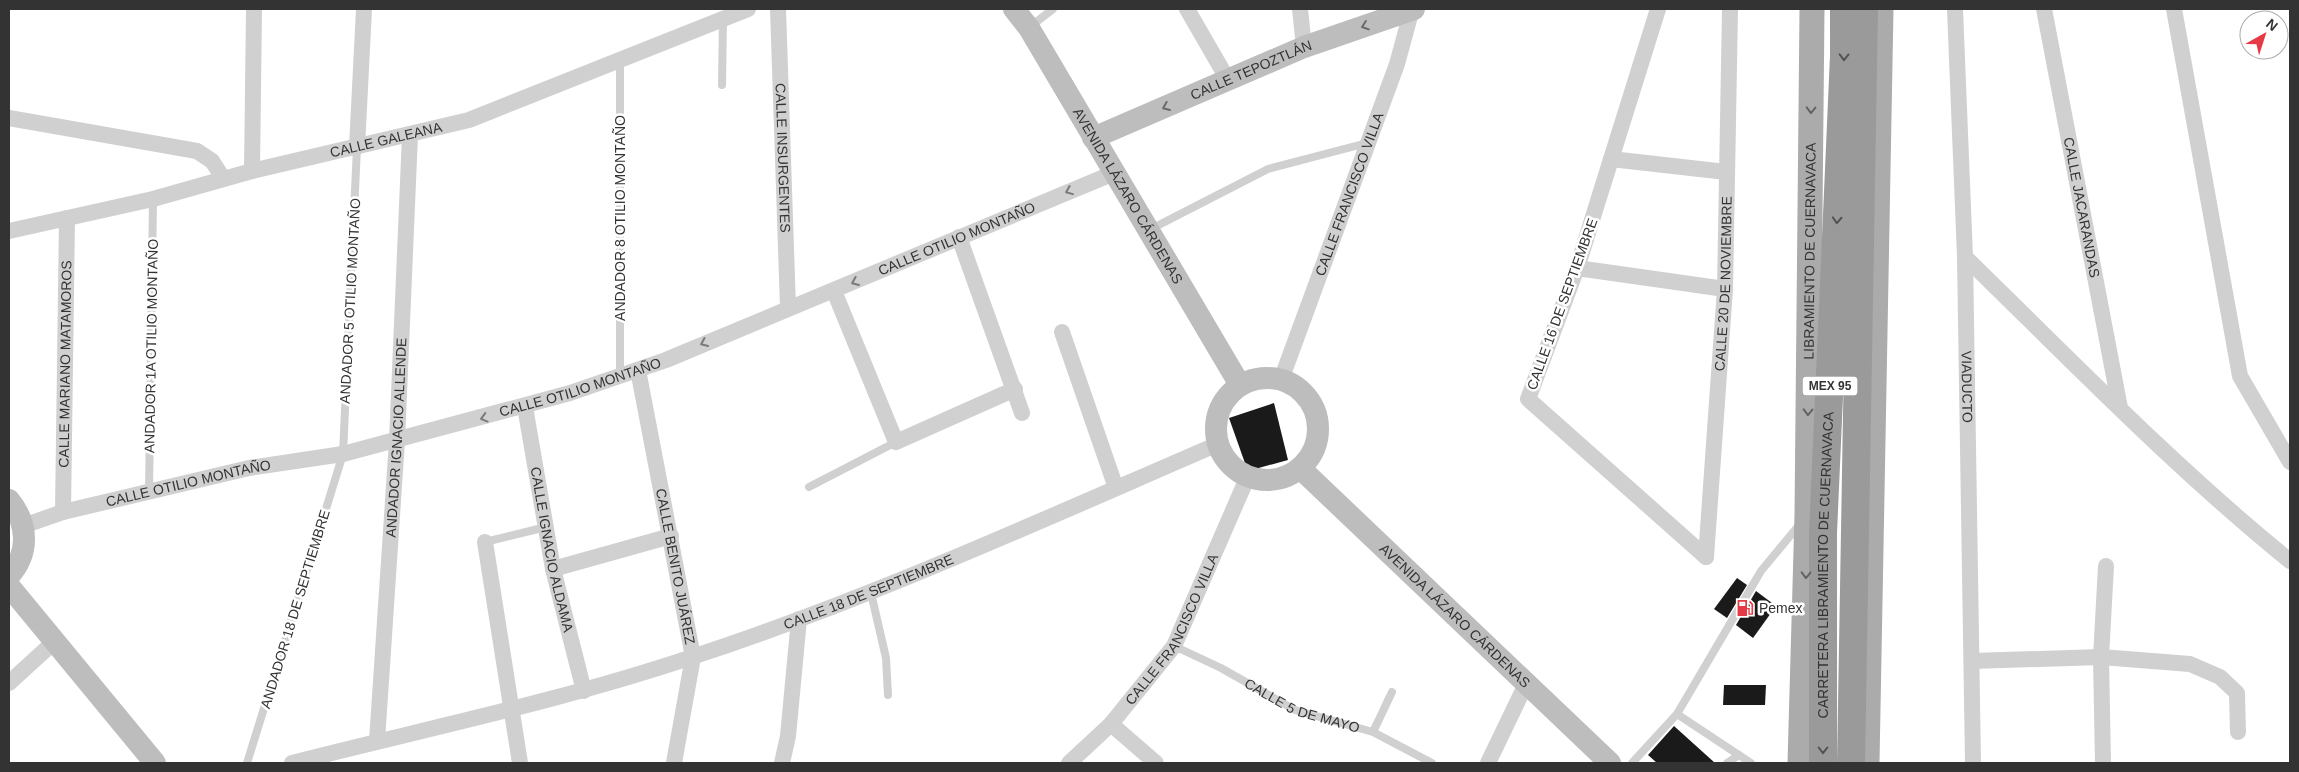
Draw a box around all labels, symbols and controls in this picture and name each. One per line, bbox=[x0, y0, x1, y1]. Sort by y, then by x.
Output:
north arrow bbox=[2239, 10, 2289, 60]
text: N bbox=[2263, 15, 2281, 34]
one-way arrow bbox=[1362, 20, 1370, 30]
street label: CALLE TEPOZTLÁN bbox=[1188, 37, 1314, 103]
one-way arrow bbox=[1839, 54, 1849, 62]
street label: CALLE INSURGENTES bbox=[772, 83, 793, 233]
one-way arrow bbox=[1162, 100, 1171, 111]
street label: AVENIDA LÁZARO CÁRDENAS bbox=[1070, 105, 1186, 286]
one-way arrow bbox=[1806, 106, 1816, 114]
street label: CALLE FRANCISCO VILLA bbox=[1312, 110, 1387, 278]
street label: ANDADOR 8 OTILIO MONTAÑO bbox=[612, 115, 628, 321]
street label: CALLE GALEANA bbox=[328, 118, 444, 160]
street label: CALLE JACARANDAS bbox=[2061, 136, 2103, 279]
street label: LIBRAMIENTO DE CUERNAVACA bbox=[1801, 142, 1819, 360]
one-way arrow bbox=[1065, 185, 1074, 196]
street label: CALLE 20 DE NOVIEMBRE bbox=[1711, 196, 1735, 372]
street label: ANDADOR 5 OTILIO MONTAÑO bbox=[337, 198, 363, 404]
street label: CALLE OTILIO MONTAÑO bbox=[876, 199, 1038, 279]
street label: CALLE 16 DE SEPTIEMBRE bbox=[1523, 216, 1601, 392]
one-way arrow bbox=[1832, 216, 1842, 224]
street label: ANDADOR 1A OTILIO MONTAÑO bbox=[141, 239, 161, 453]
street label: CALLE MARIANO MATAMOROS bbox=[56, 260, 74, 468]
one-way arrow bbox=[851, 275, 860, 286]
street label: ANDADOR IGNACIO ALLENDE bbox=[383, 337, 409, 538]
one-way arrow bbox=[700, 337, 709, 348]
street label: VIADUCTO bbox=[1958, 351, 1976, 423]
street label: CALLE OTILIO MONTAÑO bbox=[497, 354, 663, 420]
road number: MEX 95 bbox=[1802, 376, 1858, 396]
one-way arrow bbox=[1803, 409, 1813, 417]
street label: CARRETERA LIBRAMIENTO DE CUERNAVACA bbox=[1815, 411, 1836, 718]
one-way arrow bbox=[481, 412, 489, 422]
street label: CALLE OTILIO MONTAÑO bbox=[104, 457, 272, 510]
street label: CALLE IGNACIO ALDAMA bbox=[527, 466, 577, 634]
street label: CALLE BENITO JUÁREZ bbox=[653, 487, 699, 646]
street label: ANDADOR 18 DE SEPTIEMBRE bbox=[257, 508, 333, 710]
street label: AVENIDA LÁZARO CÁRDENAS bbox=[1377, 540, 1534, 691]
street label: CALLE 18 DE SEPTIEMBRE bbox=[781, 551, 956, 633]
street label: CALLE FRANCISCO VILLA bbox=[1122, 551, 1221, 708]
one-way arrow bbox=[1800, 571, 1811, 579]
fuel station icon: Pemex bbox=[1735, 598, 1755, 618]
place label: Pemex bbox=[1759, 600, 1803, 616]
street label: CALLE 5 DE MAYO bbox=[1242, 675, 1362, 736]
one-way arrow bbox=[1818, 746, 1828, 754]

